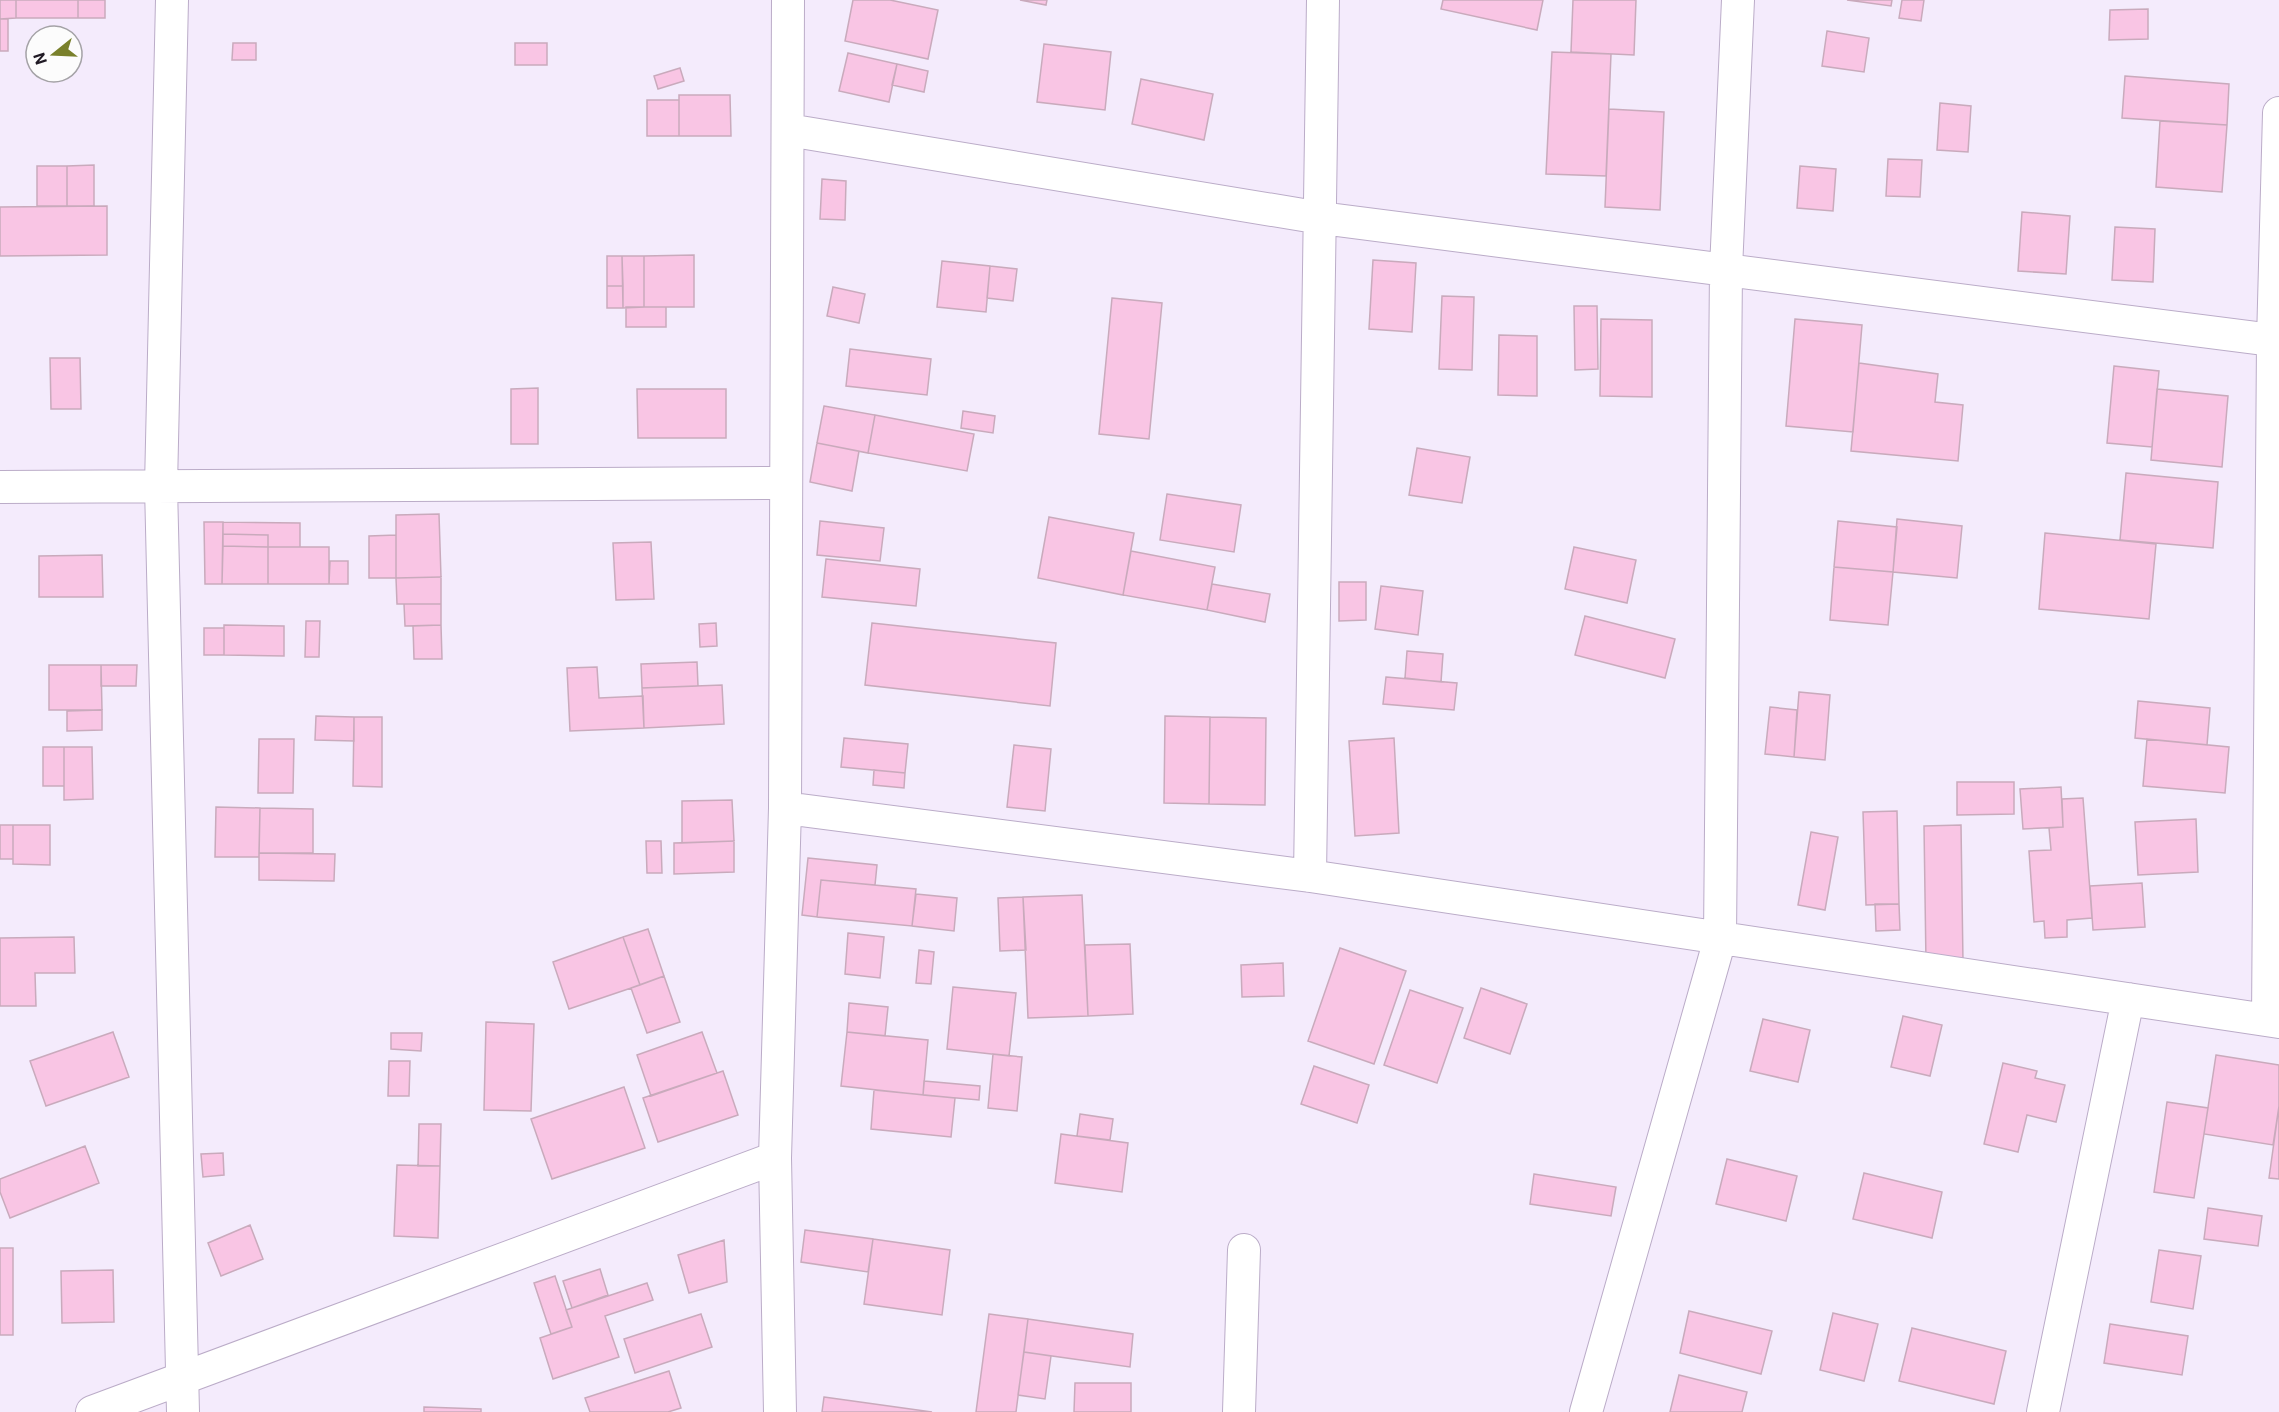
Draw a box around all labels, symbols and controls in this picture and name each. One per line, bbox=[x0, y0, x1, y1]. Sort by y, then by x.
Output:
north arrow bbox=[24, 24, 84, 84]
text: N bbox=[29, 50, 51, 67]

